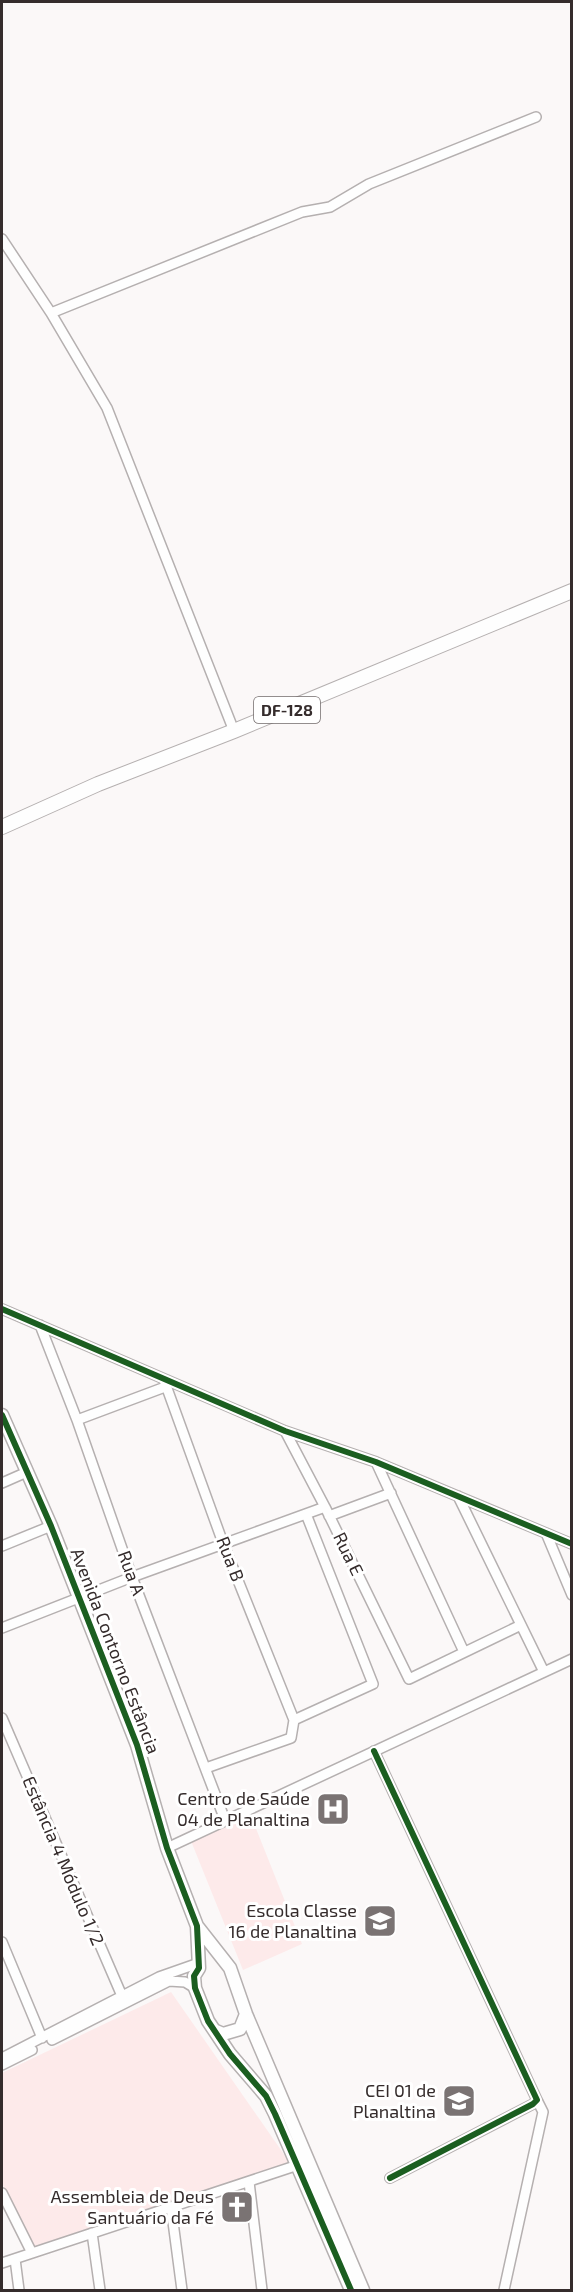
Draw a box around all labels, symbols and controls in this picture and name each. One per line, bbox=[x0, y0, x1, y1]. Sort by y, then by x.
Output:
road number: DF-128 bbox=[254, 697, 320, 723]
street label: Rua E bbox=[329, 1528, 369, 1579]
street label: Rua B bbox=[212, 1533, 250, 1584]
street label: Avenida Contorno Estância bbox=[66, 1545, 165, 1757]
street label: Rua A bbox=[114, 1547, 150, 1599]
street label: Estância 4 Módulo 1/2 bbox=[18, 1773, 109, 1948]
place label: Centro de Saúde 04 de Planaltina bbox=[177, 1787, 310, 1830]
hospital icon: Centro de Saúde 04 de Planaltina bbox=[315, 1791, 351, 1827]
place label: Escola Classe 16 de Planaltina bbox=[228, 1899, 357, 1942]
school or university icon: Escola Classe 16 de Planaltina bbox=[362, 1903, 398, 1939]
place label: CEI 01 de Planaltina bbox=[353, 2079, 436, 2122]
school or university icon: CEI 01 de Planaltina bbox=[441, 2083, 477, 2119]
place label: Assembleia de Deus Santuário da Fé bbox=[50, 2185, 214, 2228]
church icon: Assembleia de Deus Santuário da Fé bbox=[219, 2189, 255, 2225]

